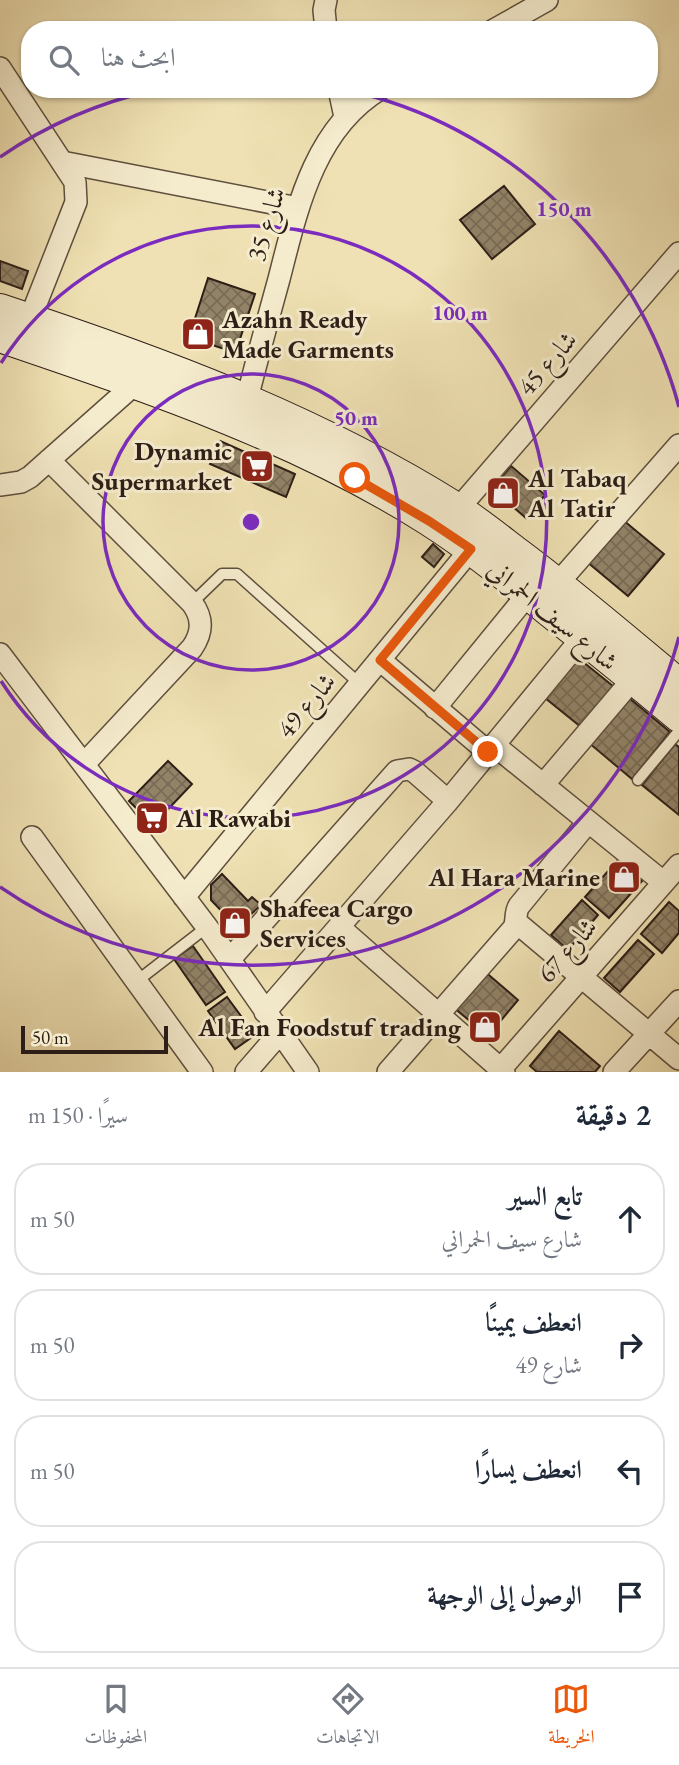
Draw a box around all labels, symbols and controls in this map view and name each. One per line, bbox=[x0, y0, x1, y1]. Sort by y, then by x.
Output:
search box bbox=[21, 21, 658, 98]
text: ابحث هنا bbox=[101, 40, 176, 74]
icon: search bbox=[45, 41, 83, 79]
street label: شارع 35 bbox=[239, 183, 298, 266]
text: 150 m bbox=[536, 195, 592, 222]
text: 100 m bbox=[432, 299, 488, 326]
place label: Azahn Ready Made Garments bbox=[221, 302, 394, 366]
shop icon: Azahn Ready Made Garments bbox=[179, 315, 217, 353]
street label: شارع 45 bbox=[509, 323, 588, 406]
text: 50 m bbox=[334, 404, 378, 431]
place label: Dynamic Supermarket bbox=[92, 434, 232, 498]
supermarket icon: Dynamic Supermarket bbox=[238, 447, 276, 485]
place label: Al Tabaq Al Tatir bbox=[527, 461, 626, 525]
route start bbox=[339, 462, 370, 493]
shop icon: Al Tabaq Al Tatir bbox=[484, 474, 522, 512]
centre of rings bbox=[239, 510, 263, 534]
street label: شارع سيف الحمراني bbox=[477, 552, 625, 682]
street label: شارع 49 bbox=[269, 665, 347, 748]
route end bbox=[472, 736, 503, 767]
supermarket icon: Al Rawabi bbox=[133, 799, 171, 837]
place label: Al Rawabi bbox=[175, 801, 291, 835]
shop icon: Al Hara Marine bbox=[605, 858, 643, 896]
place label: Al Hara Marine bbox=[427, 860, 600, 894]
place label: Shafeea Cargo Services bbox=[260, 891, 413, 955]
shop icon: Shafeea Cargo Services bbox=[216, 904, 254, 942]
street label: شارع 67 bbox=[529, 910, 608, 993]
shop icon: Al Fan Foodstuf trading bbox=[466, 1008, 504, 1046]
place label: Al Fan Foodstuf trading bbox=[197, 1010, 462, 1044]
scale bar bbox=[21, 1023, 168, 1055]
text: 50 m bbox=[32, 1025, 69, 1050]
text: 2 دقيقة bbox=[576, 1095, 651, 1134]
text: سيرًا · 150 m bbox=[28, 1100, 128, 1130]
text: تابع السير bbox=[508, 1179, 582, 1213]
icon: ahead bbox=[611, 1200, 649, 1238]
text: 50 m bbox=[30, 1204, 75, 1234]
text: شارع سيف الحمراني bbox=[441, 1224, 582, 1254]
text: انعطف يمينًا bbox=[485, 1305, 582, 1339]
icon: right bbox=[611, 1326, 649, 1364]
text: 50 m bbox=[30, 1330, 75, 1360]
text: شارع 49 bbox=[515, 1350, 582, 1380]
text: انعطف يسارًا bbox=[475, 1452, 582, 1486]
icon: left bbox=[611, 1452, 649, 1490]
text: 50 m bbox=[30, 1456, 75, 1486]
text: الوصول إلى الوجهة bbox=[427, 1578, 582, 1612]
icon: arrive bbox=[611, 1578, 649, 1616]
tab: المحفوظات bbox=[84, 1680, 147, 1755]
tab: الاتجاهات bbox=[316, 1680, 379, 1755]
tab: الخريطة bbox=[548, 1680, 595, 1755]

